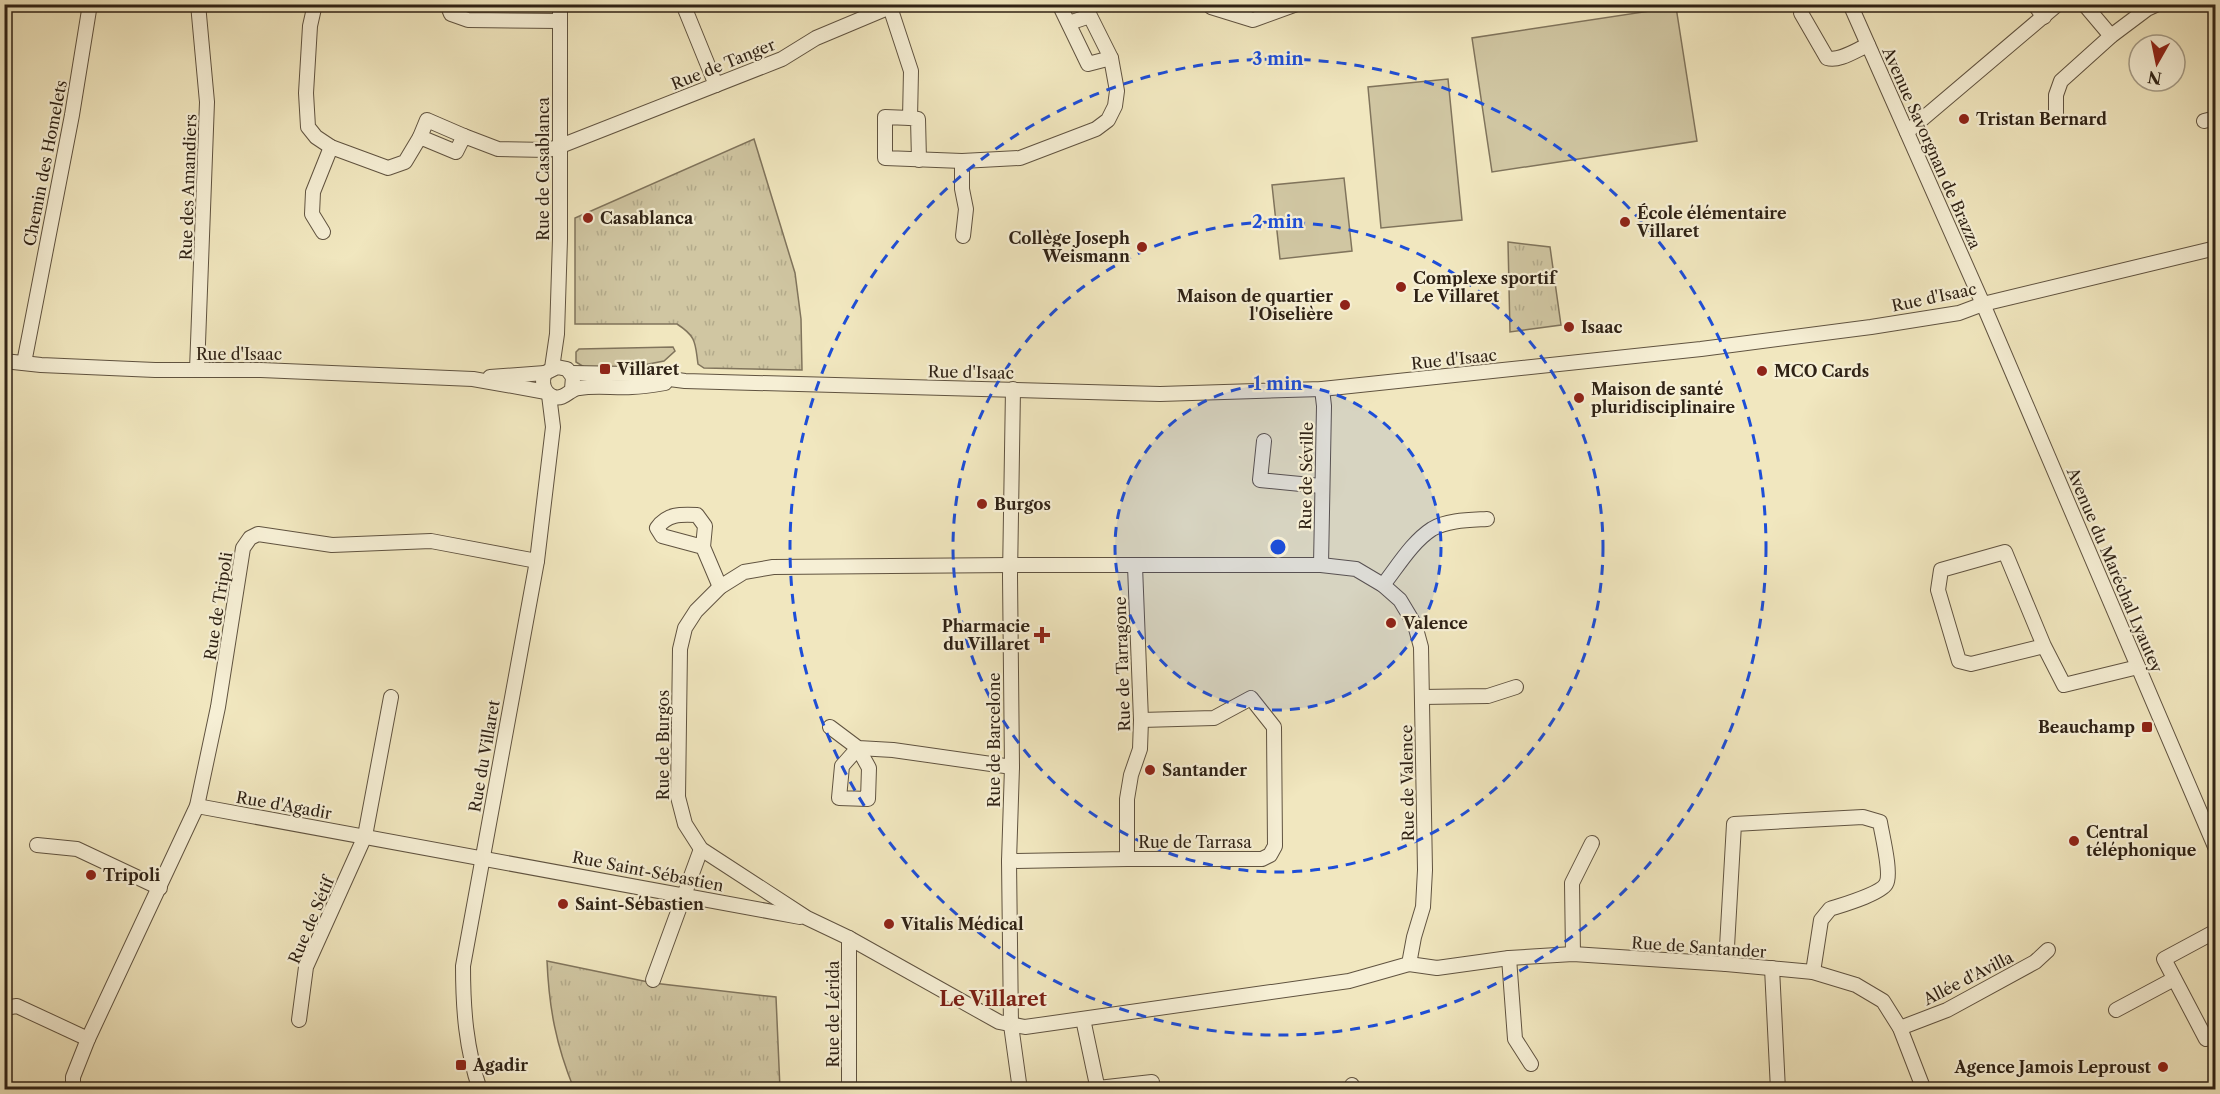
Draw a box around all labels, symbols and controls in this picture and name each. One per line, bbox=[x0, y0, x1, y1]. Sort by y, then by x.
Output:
north arrow bbox=[2127, 33, 2187, 93]
street label: Rue de Tanger bbox=[668, 34, 778, 94]
street label: Avenue Savorgnan de Brazza bbox=[1878, 43, 1986, 252]
text: 3 min bbox=[1252, 48, 1304, 70]
text: N bbox=[2146, 67, 2163, 89]
street label: Chemin des Homelets bbox=[19, 78, 71, 248]
street label: Rue de Casablanca bbox=[533, 97, 553, 241]
place label: Tristan Bernard bbox=[1976, 109, 2107, 129]
marker: Tristan Bernard bbox=[1957, 112, 1971, 126]
street label: Rue des Amandiers bbox=[175, 113, 201, 261]
place label: École élémentaire Villaret bbox=[1636, 203, 1787, 241]
place label: Casablanca bbox=[600, 208, 694, 228]
marker: Casablanca bbox=[581, 211, 595, 225]
text: 2 min bbox=[1252, 211, 1305, 233]
marker: École élémentaire Villaret bbox=[1618, 215, 1632, 229]
place label: Collège Joseph Weismann bbox=[1008, 228, 1130, 266]
marker: Collège Joseph Weismann bbox=[1135, 240, 1149, 254]
place label: Complexe sportif Le Villaret bbox=[1413, 268, 1558, 306]
street label: Rue d'Isaac bbox=[1890, 278, 1978, 316]
marker: Complexe sportif Le Villaret bbox=[1394, 280, 1408, 294]
place label: Maison de quartier l'Oiselière bbox=[1177, 286, 1333, 324]
marker: Maison de quartier l'Oiselière bbox=[1338, 298, 1352, 312]
place label: Isaac bbox=[1581, 317, 1623, 337]
marker: Isaac bbox=[1562, 320, 1576, 334]
street label: Rue d'Isaac bbox=[196, 344, 282, 364]
street label: Rue d'Isaac bbox=[1410, 345, 1498, 373]
place label: Villaret bbox=[616, 359, 680, 379]
street label: Rue d'Isaac bbox=[928, 361, 1014, 383]
place label: MCO Cards bbox=[1774, 361, 1869, 381]
marker: Villaret bbox=[598, 362, 612, 376]
marker: MCO Cards bbox=[1755, 364, 1769, 378]
text: 1 min bbox=[1253, 373, 1303, 395]
place label: Maison de santé pluridisciplinaire bbox=[1591, 379, 1735, 417]
marker: Maison de santé pluridisciplinaire bbox=[1572, 391, 1586, 405]
street label: Rue de Séville bbox=[1295, 422, 1317, 530]
street label: Avenue du Maréchal Lyautey bbox=[2062, 464, 2168, 676]
place label: Burgos bbox=[994, 494, 1051, 514]
marker: Burgos bbox=[975, 497, 989, 511]
centre of rings bbox=[1268, 537, 1288, 557]
street label: Rue de Tripoli bbox=[200, 550, 236, 662]
street label: Rue de Tarragone bbox=[1110, 596, 1134, 732]
place label: Valence bbox=[1402, 613, 1468, 633]
place label: Pharmacie du Villaret bbox=[942, 616, 1031, 654]
marker: Valence bbox=[1384, 616, 1398, 630]
marker: Pharmacie du Villaret bbox=[1035, 628, 1049, 642]
street label: Rue de Barcelone bbox=[984, 673, 1004, 807]
street label: Rue de Burgos bbox=[653, 690, 673, 800]
street label: Rue du Villaret bbox=[464, 698, 504, 814]
place label: Beauchamp bbox=[2038, 717, 2135, 737]
marker: Beauchamp bbox=[2140, 720, 2154, 734]
street label: Rue de Valence bbox=[1396, 724, 1418, 842]
place label: Santander bbox=[1162, 760, 1247, 780]
marker: Santander bbox=[1143, 763, 1157, 777]
street label: Rue d'Agadir bbox=[235, 787, 334, 823]
place label: Central téléphonique bbox=[2086, 822, 2197, 860]
street label: Rue de Tarrasa bbox=[1138, 832, 1252, 852]
marker: Central téléphonique bbox=[2067, 834, 2081, 848]
street label: Rue Saint-Sébastien bbox=[571, 847, 725, 895]
place label: Tripoli bbox=[103, 865, 161, 885]
marker: Tripoli bbox=[84, 868, 98, 882]
street label: Rue de Sétif bbox=[284, 871, 339, 966]
place label: Saint-Sébastien bbox=[575, 894, 704, 914]
marker: Saint-Sébastien bbox=[556, 897, 570, 911]
place label: Vitalis Médical bbox=[900, 914, 1024, 934]
marker: Vitalis Médical bbox=[882, 917, 896, 931]
street label: Rue de Santander bbox=[1631, 932, 1767, 962]
street label: Allée d'Avilla bbox=[1919, 947, 2017, 1010]
street label: Rue de Lérida bbox=[823, 960, 843, 1067]
district label: Le Villaret bbox=[939, 987, 1047, 1011]
place label: Agadir bbox=[472, 1055, 528, 1075]
place label: Agence Jamois Leproust bbox=[1953, 1057, 2152, 1077]
marker: Agadir bbox=[454, 1058, 468, 1072]
marker: Agence Jamois Leproust bbox=[2156, 1060, 2170, 1074]

